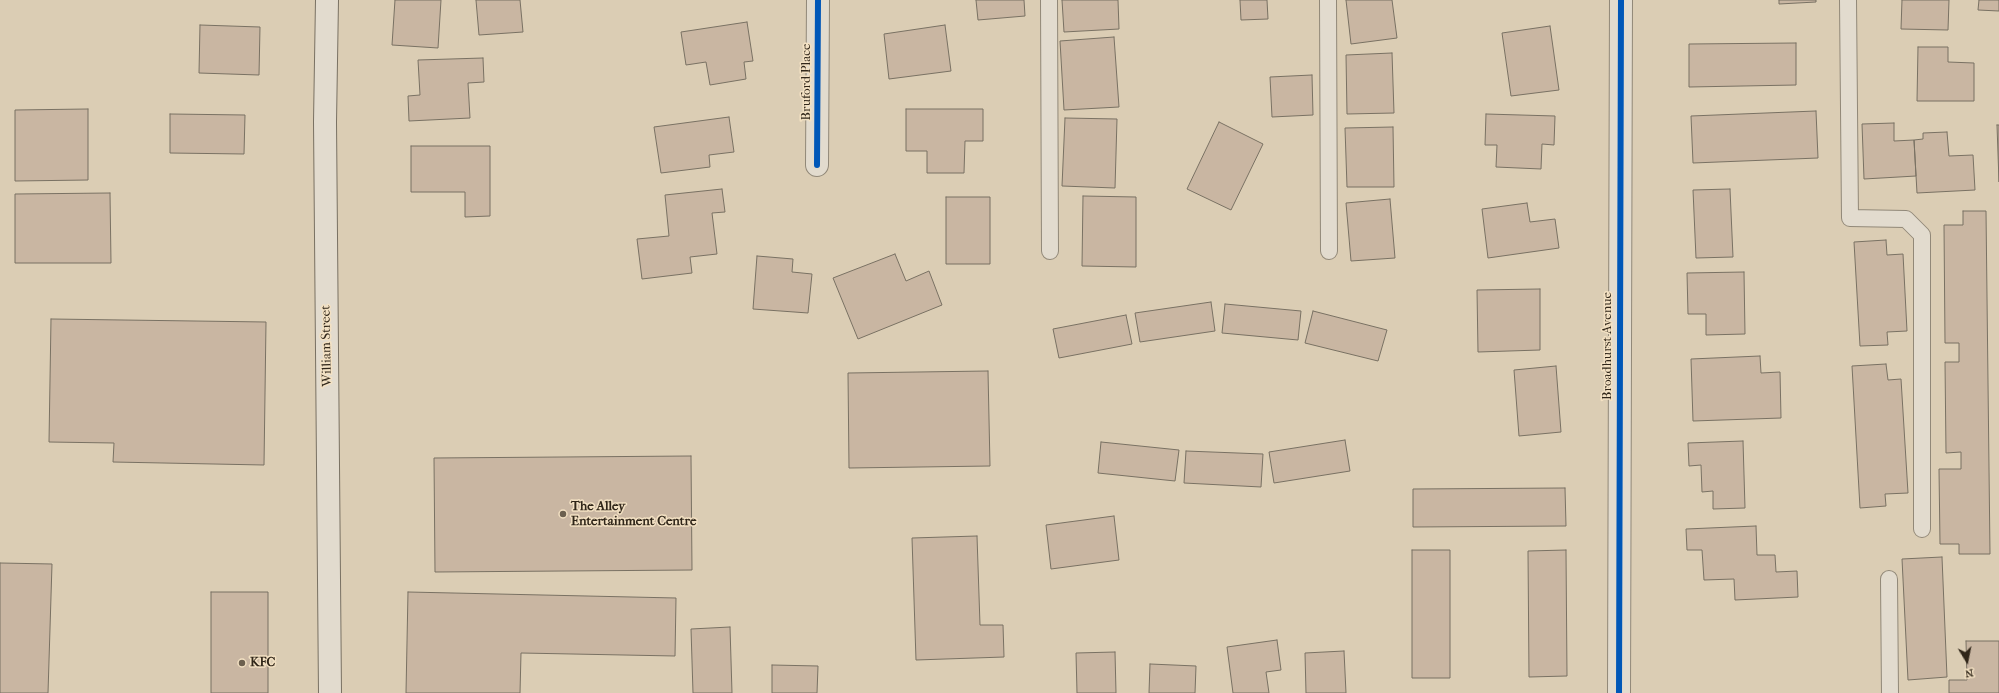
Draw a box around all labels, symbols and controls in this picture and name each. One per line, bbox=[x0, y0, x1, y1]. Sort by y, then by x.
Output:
street label: Bruford Place bbox=[799, 44, 815, 120]
street label: Broadhurst Avenue bbox=[1600, 292, 1616, 400]
street label: William Street bbox=[318, 305, 336, 387]
place label: The Alley Entertainment Centre bbox=[571, 499, 696, 530]
marker: The Alley Entertainment Centre bbox=[558, 509, 568, 519]
north arrow bbox=[1947, 641, 1987, 681]
place label: KFC bbox=[250, 655, 275, 671]
marker: KFC bbox=[237, 658, 247, 668]
text: N bbox=[1964, 666, 1974, 680]

